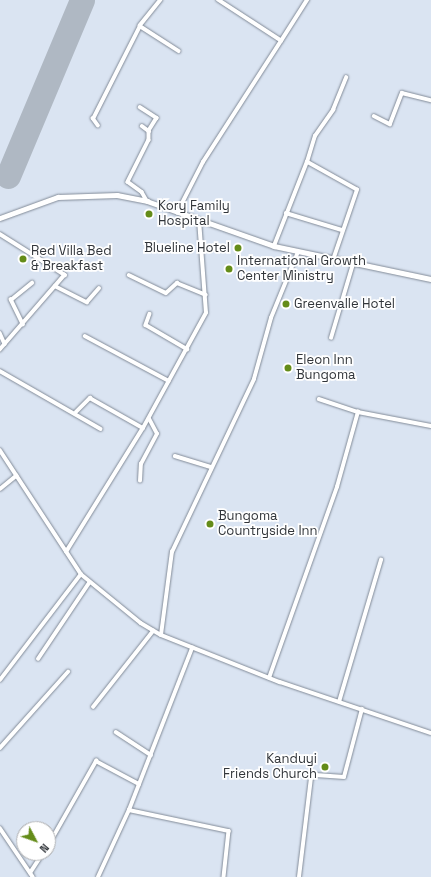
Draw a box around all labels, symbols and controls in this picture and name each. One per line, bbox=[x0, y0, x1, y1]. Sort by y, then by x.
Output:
place label: Kory Family Hospital bbox=[158, 199, 230, 230]
marker: Kory Family Hospital bbox=[143, 208, 155, 220]
place label: Blueline Hotel bbox=[144, 240, 230, 256]
marker: Blueline Hotel bbox=[233, 243, 243, 253]
place label: Red Villa Bed & Breakfast bbox=[31, 244, 112, 275]
marker: Red Villa Bed & Breakfast bbox=[18, 254, 28, 264]
place label: International Growth Center Ministry bbox=[237, 254, 366, 285]
marker: International Growth Center Ministry bbox=[224, 264, 234, 274]
place label: Greenvalle Hotel bbox=[294, 296, 395, 312]
marker: Greenvalle Hotel bbox=[281, 299, 291, 309]
place label: Eleon Inn Bungoma bbox=[296, 353, 356, 384]
marker: Eleon Inn Bungoma bbox=[283, 363, 293, 373]
place label: Bungoma Countryside Inn bbox=[218, 509, 318, 540]
marker: Bungoma Countryside Inn bbox=[205, 519, 215, 529]
place label: Kanduyi Friends Church bbox=[223, 752, 317, 783]
marker: Kanduyi Friends Church bbox=[320, 762, 330, 772]
north arrow bbox=[16, 821, 56, 861]
text: N bbox=[37, 841, 52, 856]

